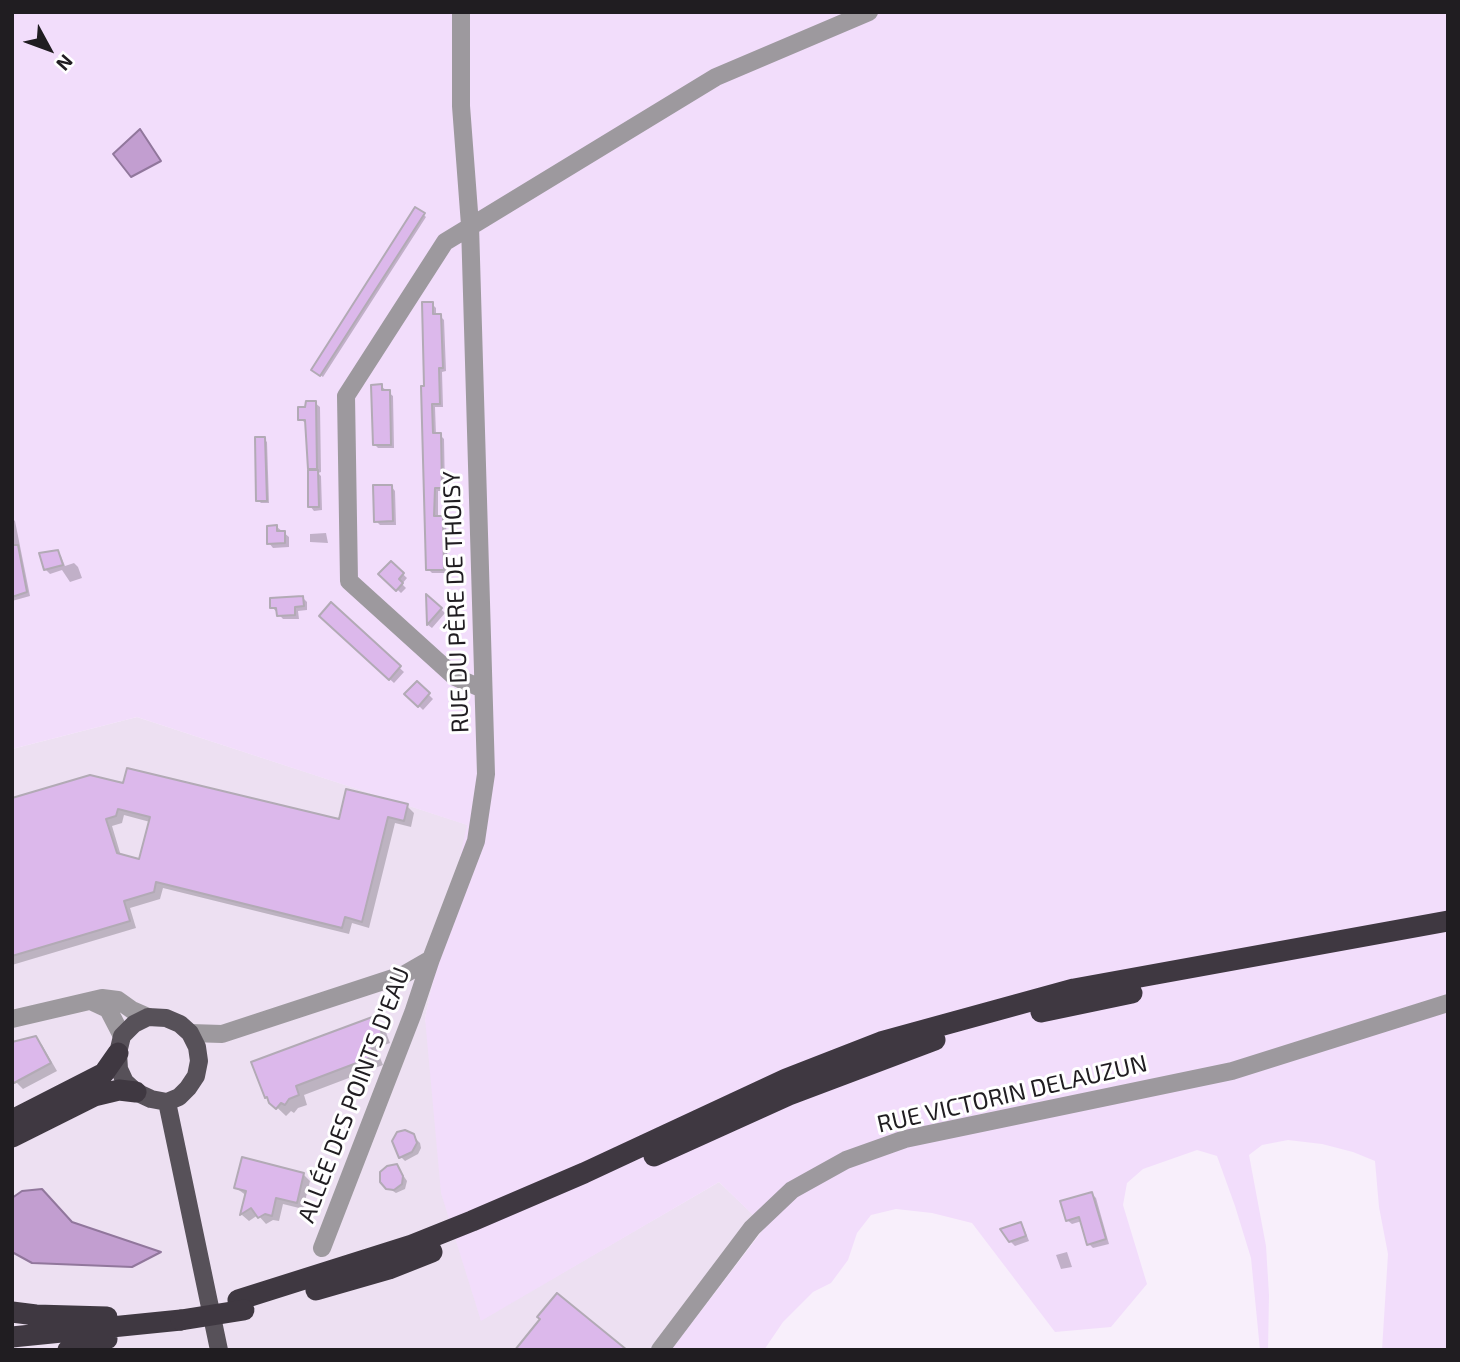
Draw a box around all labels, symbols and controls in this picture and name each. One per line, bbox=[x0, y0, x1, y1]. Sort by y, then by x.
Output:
north arrow bbox=[14, 14, 84, 84]
text: N bbox=[52, 50, 78, 76]
street label: RUE DU PÈRE DE THOISY bbox=[437, 471, 475, 733]
street label: ALLÉE DES POINTS D'EAU bbox=[292, 963, 416, 1227]
street label: RUE VICTORIN DELAUZUN bbox=[874, 1049, 1150, 1139]

